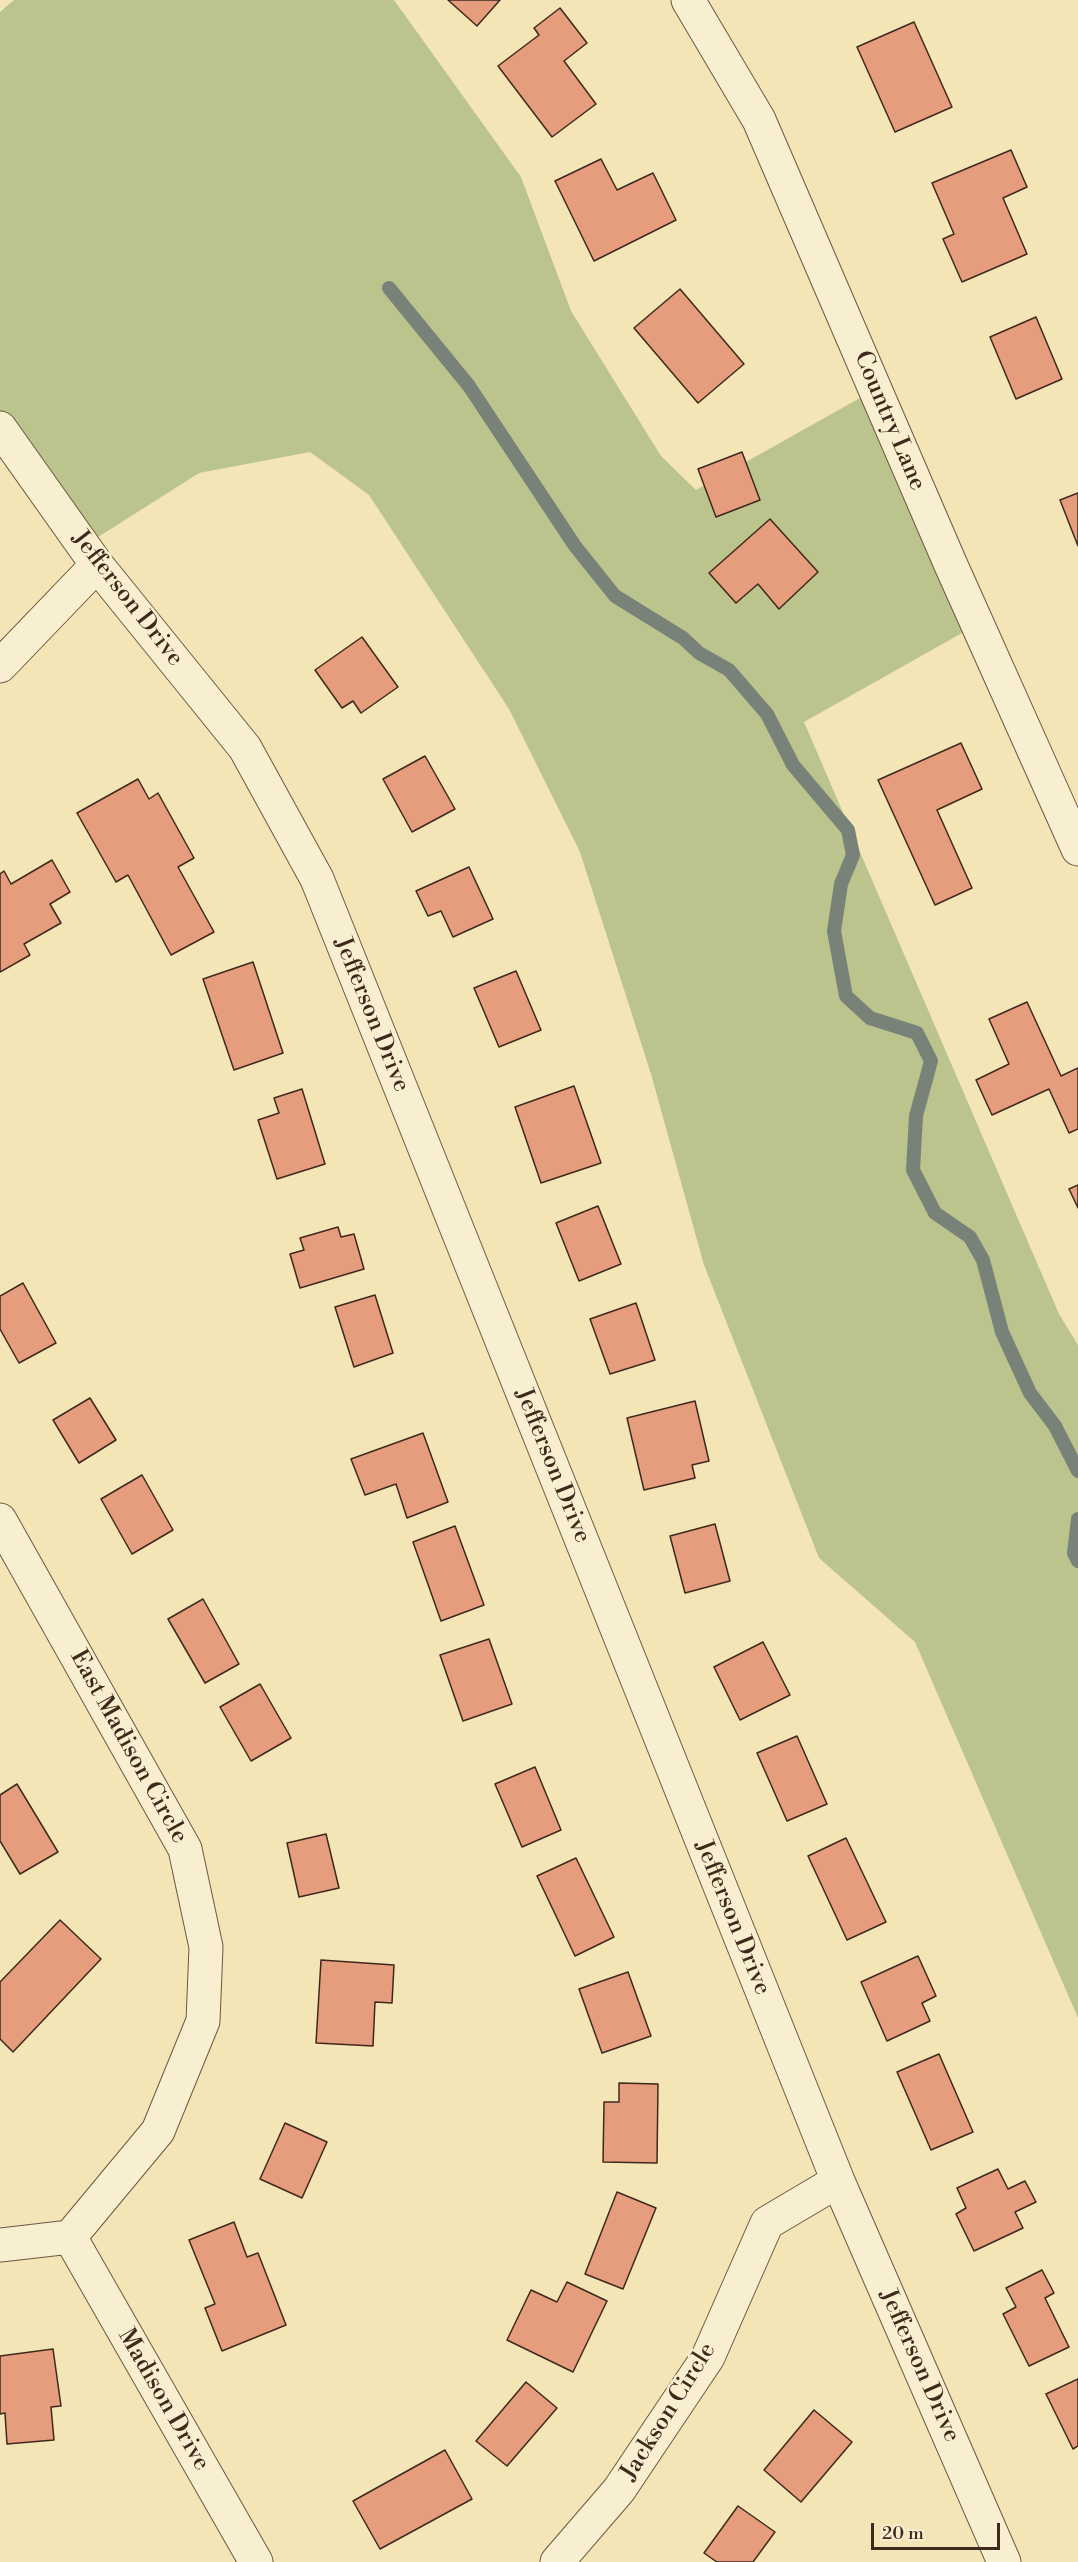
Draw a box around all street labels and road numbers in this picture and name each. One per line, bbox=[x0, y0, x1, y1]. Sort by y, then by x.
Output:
street label: Country Lane bbox=[847, 347, 931, 495]
street label: Jefferson Drive bbox=[65, 525, 189, 673]
street label: Jefferson Drive bbox=[327, 933, 415, 1097]
street label: Jefferson Drive bbox=[508, 1384, 596, 1548]
street label: East Madison Circle bbox=[63, 1645, 193, 1849]
street label: Jefferson Drive bbox=[688, 1836, 776, 2000]
street label: Jefferson Drive bbox=[872, 2285, 966, 2447]
street label: Madison Drive bbox=[111, 2324, 215, 2476]
street label: Jackson Circle bbox=[615, 2338, 723, 2486]

